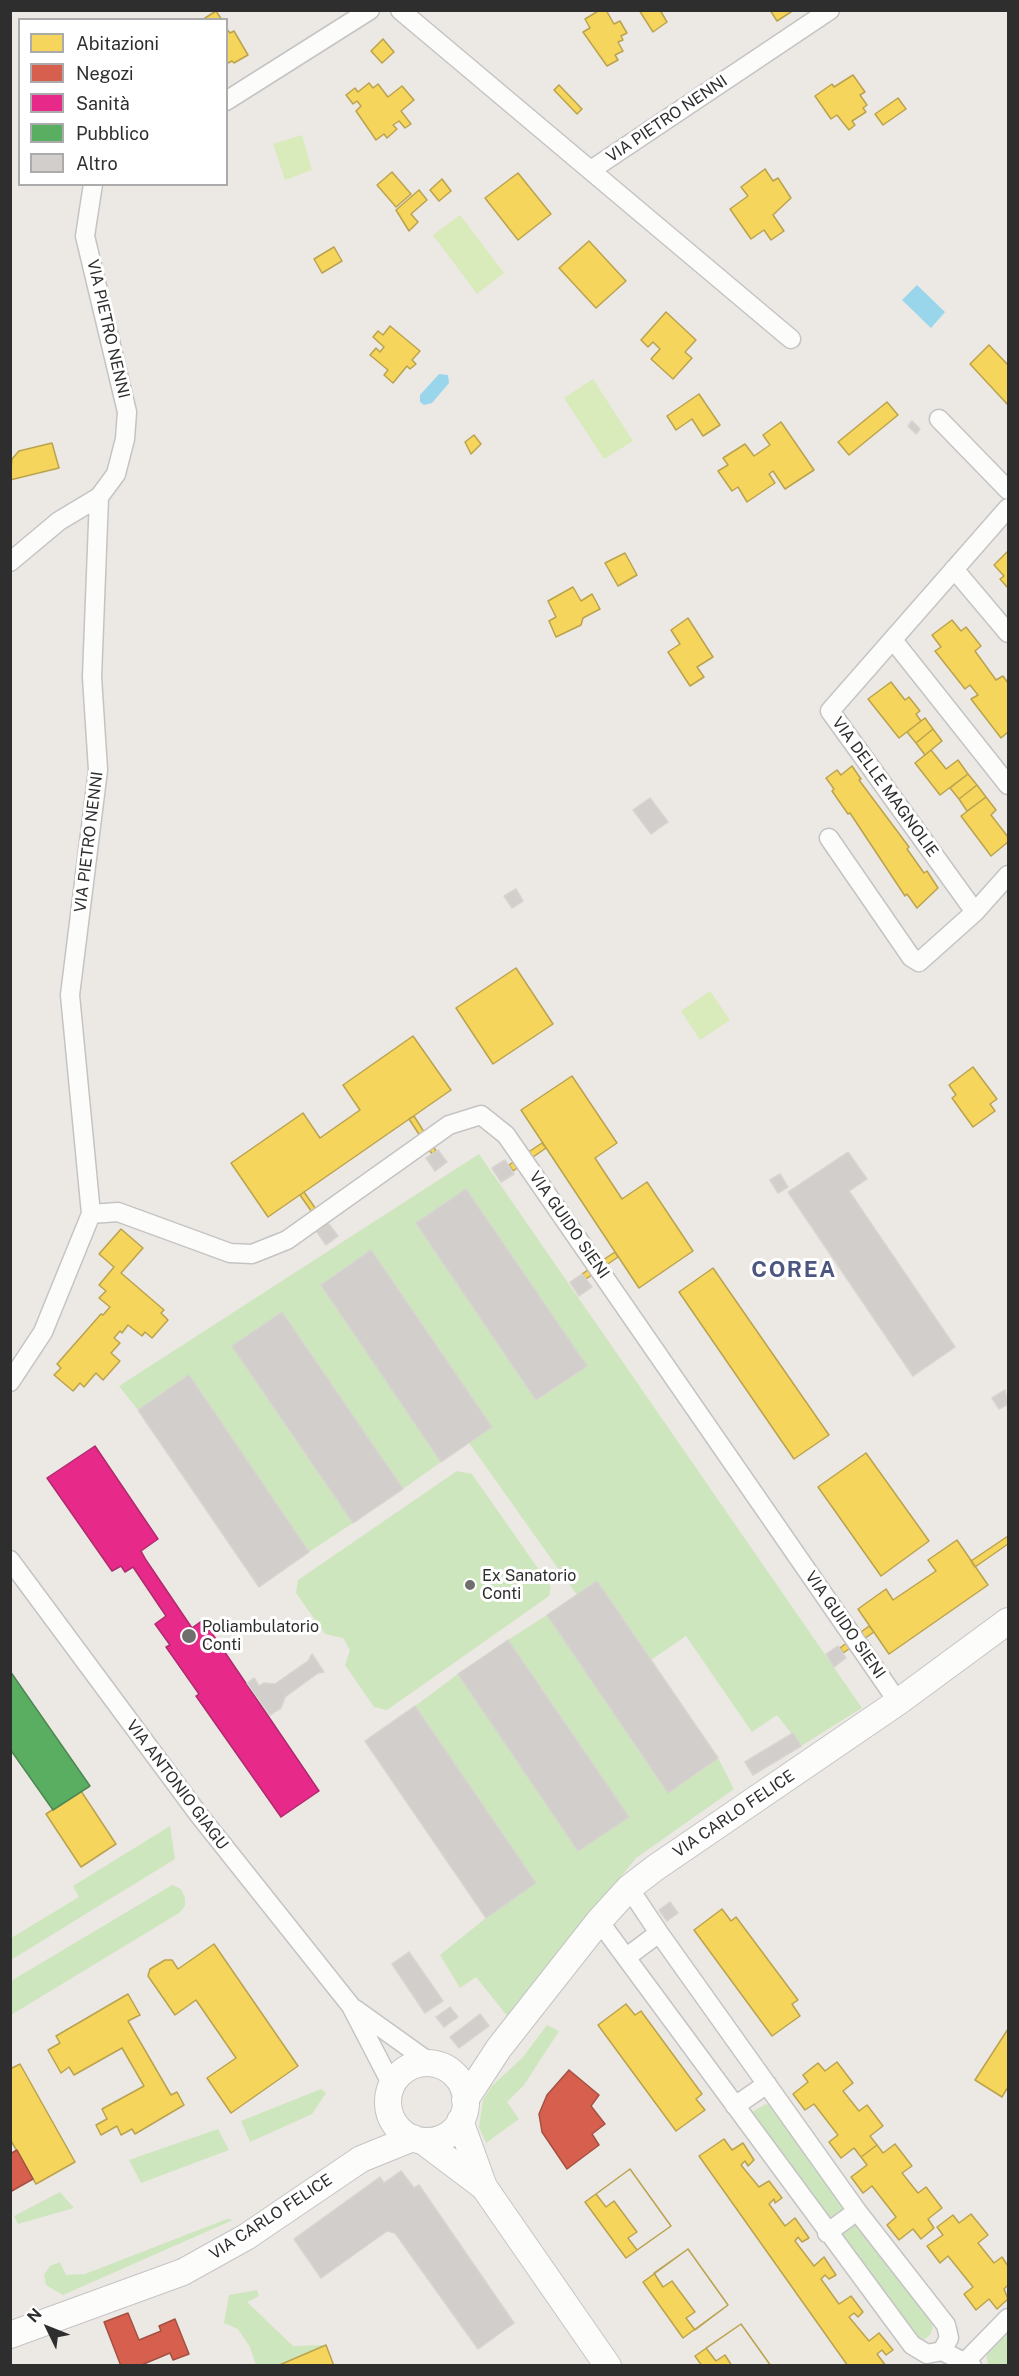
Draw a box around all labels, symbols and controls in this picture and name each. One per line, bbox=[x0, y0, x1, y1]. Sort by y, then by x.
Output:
legend bbox=[18, 18, 228, 186]
text: Abitazioni bbox=[76, 33, 159, 54]
text: Negozi bbox=[76, 63, 134, 84]
street label: VIA PIETRO NENNI bbox=[603, 71, 731, 167]
text: Sanità bbox=[76, 93, 130, 114]
text: Pubblico bbox=[76, 123, 149, 144]
text: Altro bbox=[76, 153, 118, 174]
street label: VIA PIETRO NENNI bbox=[83, 258, 133, 400]
street label: VIA DELLE MAGNOLIE bbox=[828, 713, 942, 861]
street label: VIA PIETRO NENNI bbox=[71, 770, 107, 914]
street label: VIA GUIDO SIENI bbox=[525, 1168, 613, 1282]
district label: COREA bbox=[751, 1257, 837, 1283]
place label: Ex Sanatorio Conti bbox=[482, 1566, 576, 1604]
street label: VIA GUIDO SIENI bbox=[801, 1568, 889, 1682]
marker: Ex Sanatorio Conti bbox=[463, 1578, 477, 1592]
place label: Poliambulatorio Conti bbox=[202, 1617, 319, 1655]
marker: Poliambulatorio Conti bbox=[180, 1627, 198, 1645]
street label: VIA ANTONIO GIAGU bbox=[122, 1716, 232, 1854]
street label: VIA CARLO FELICE bbox=[670, 1766, 798, 1862]
street label: VIA CARLO FELICE bbox=[206, 2170, 336, 2264]
north arrow bbox=[18, 2298, 78, 2358]
text: N bbox=[23, 2304, 46, 2326]

